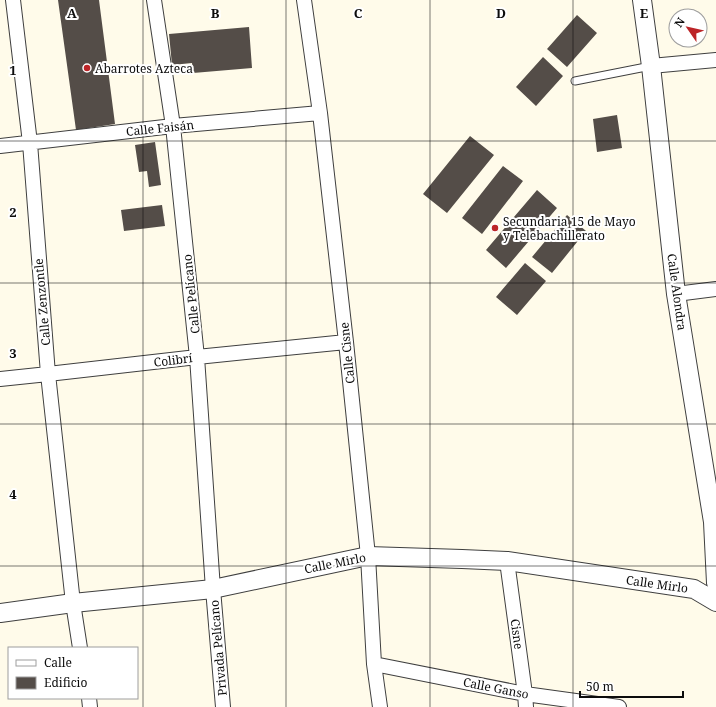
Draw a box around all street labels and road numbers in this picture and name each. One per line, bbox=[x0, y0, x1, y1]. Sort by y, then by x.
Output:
street label: Calle Faisán bbox=[125, 116, 195, 140]
street label: Calle Alondra bbox=[663, 252, 691, 332]
street label: Calle Pelícano bbox=[178, 253, 204, 335]
street label: Calle Zenzontle bbox=[30, 258, 54, 346]
street label: Calle Cisne bbox=[335, 321, 359, 385]
street label: Colibrí bbox=[153, 349, 193, 371]
street label: Calle Mirlo bbox=[303, 549, 367, 577]
street label: Calle Mirlo bbox=[625, 571, 689, 597]
street label: Privada Pelícano bbox=[205, 599, 231, 697]
street label: Cisne bbox=[506, 618, 528, 650]
street label: Calle Ganso bbox=[462, 673, 530, 703]

